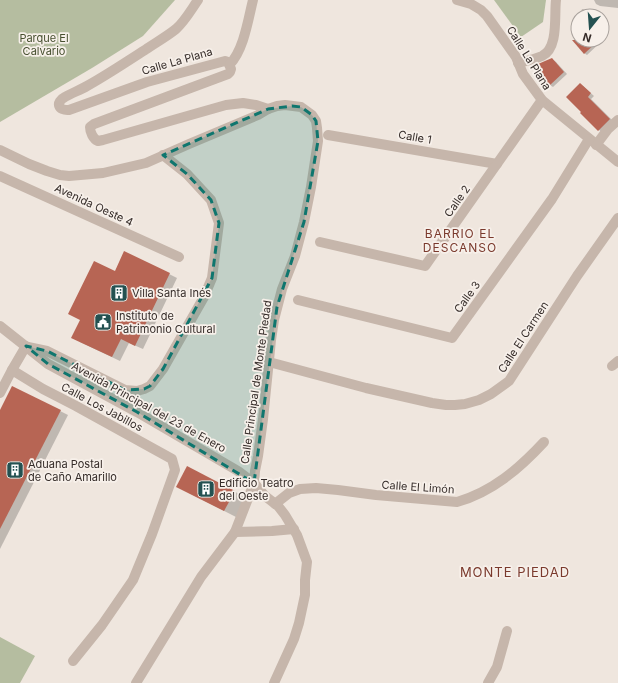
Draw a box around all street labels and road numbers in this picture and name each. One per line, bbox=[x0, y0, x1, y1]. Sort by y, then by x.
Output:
street label: Calle La Plana bbox=[504, 23, 554, 93]
street label: Calle La Plana bbox=[140, 44, 214, 78]
street label: Calle 1 bbox=[397, 127, 433, 147]
street label: Avenida Oeste 4 bbox=[52, 181, 136, 229]
street label: Calle 2 bbox=[441, 182, 473, 220]
street label: Calle 3 bbox=[451, 278, 483, 316]
street label: Calle Principal de Monte Piedad bbox=[238, 299, 274, 465]
street label: Calle El Carmen bbox=[495, 299, 551, 375]
street label: Avenida Principal del 23 de Enero bbox=[69, 359, 229, 456]
street label: Calle Los Jabillos bbox=[59, 380, 145, 434]
street label: Calle El Limón bbox=[381, 477, 455, 497]

